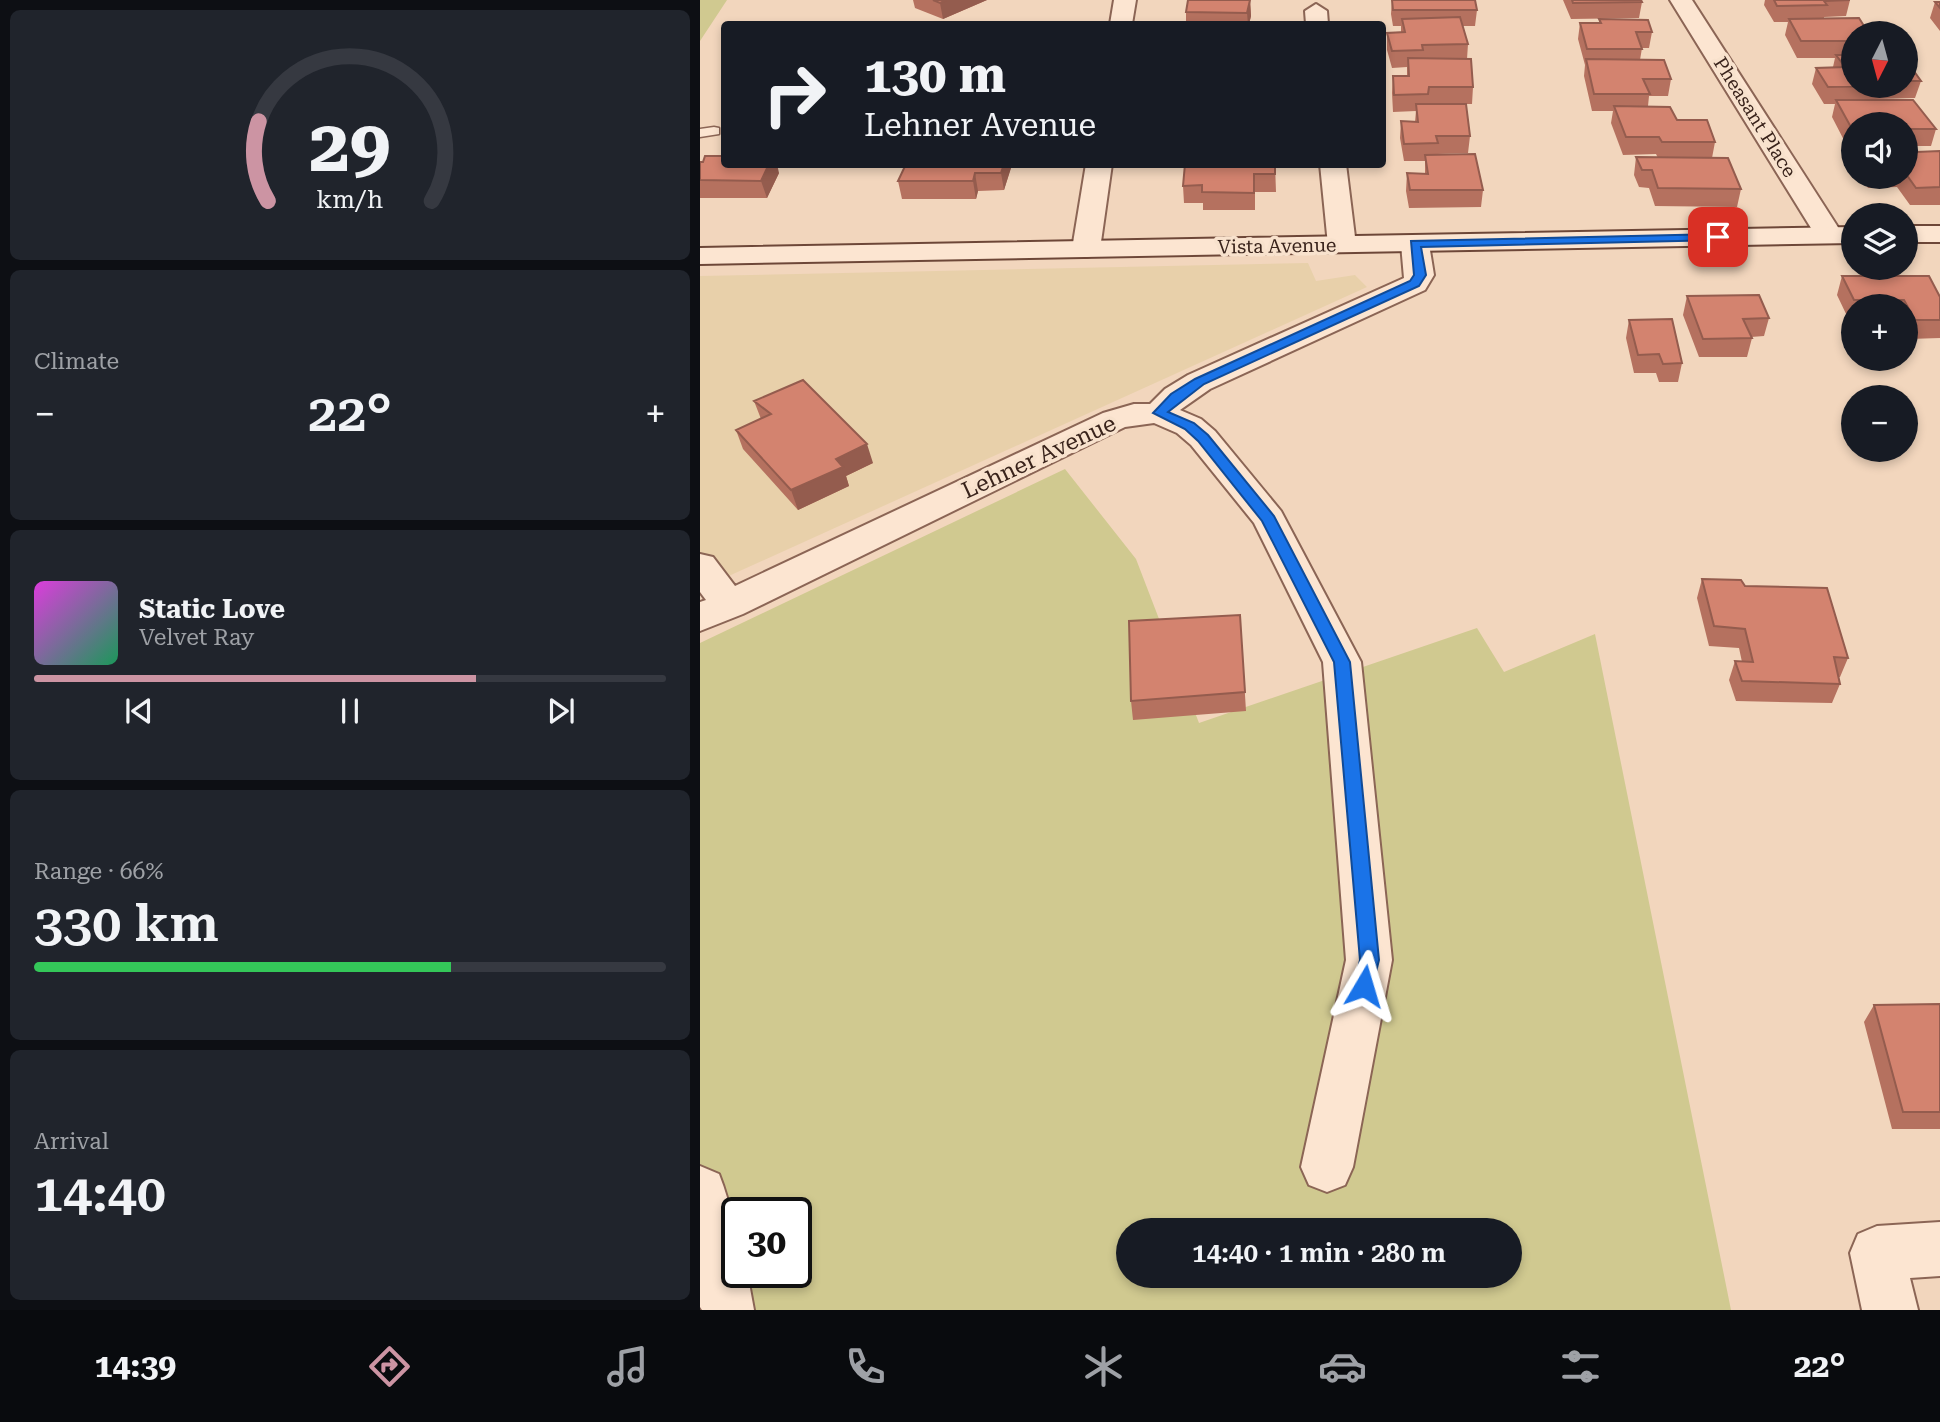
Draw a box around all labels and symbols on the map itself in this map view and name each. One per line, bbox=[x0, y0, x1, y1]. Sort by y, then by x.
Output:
north arrow bbox=[1841, 21, 1918, 98]
street label: Pheasant Place bbox=[1709, 53, 1801, 181]
pin bbox=[1688, 207, 1748, 267]
street label: Vista Avenue bbox=[1217, 233, 1337, 259]
street label: Lehner Avenue bbox=[958, 410, 1120, 504]
position arrow bbox=[1327, 949, 1401, 1023]
speed limit sign: 30 bbox=[721, 1197, 812, 1288]

